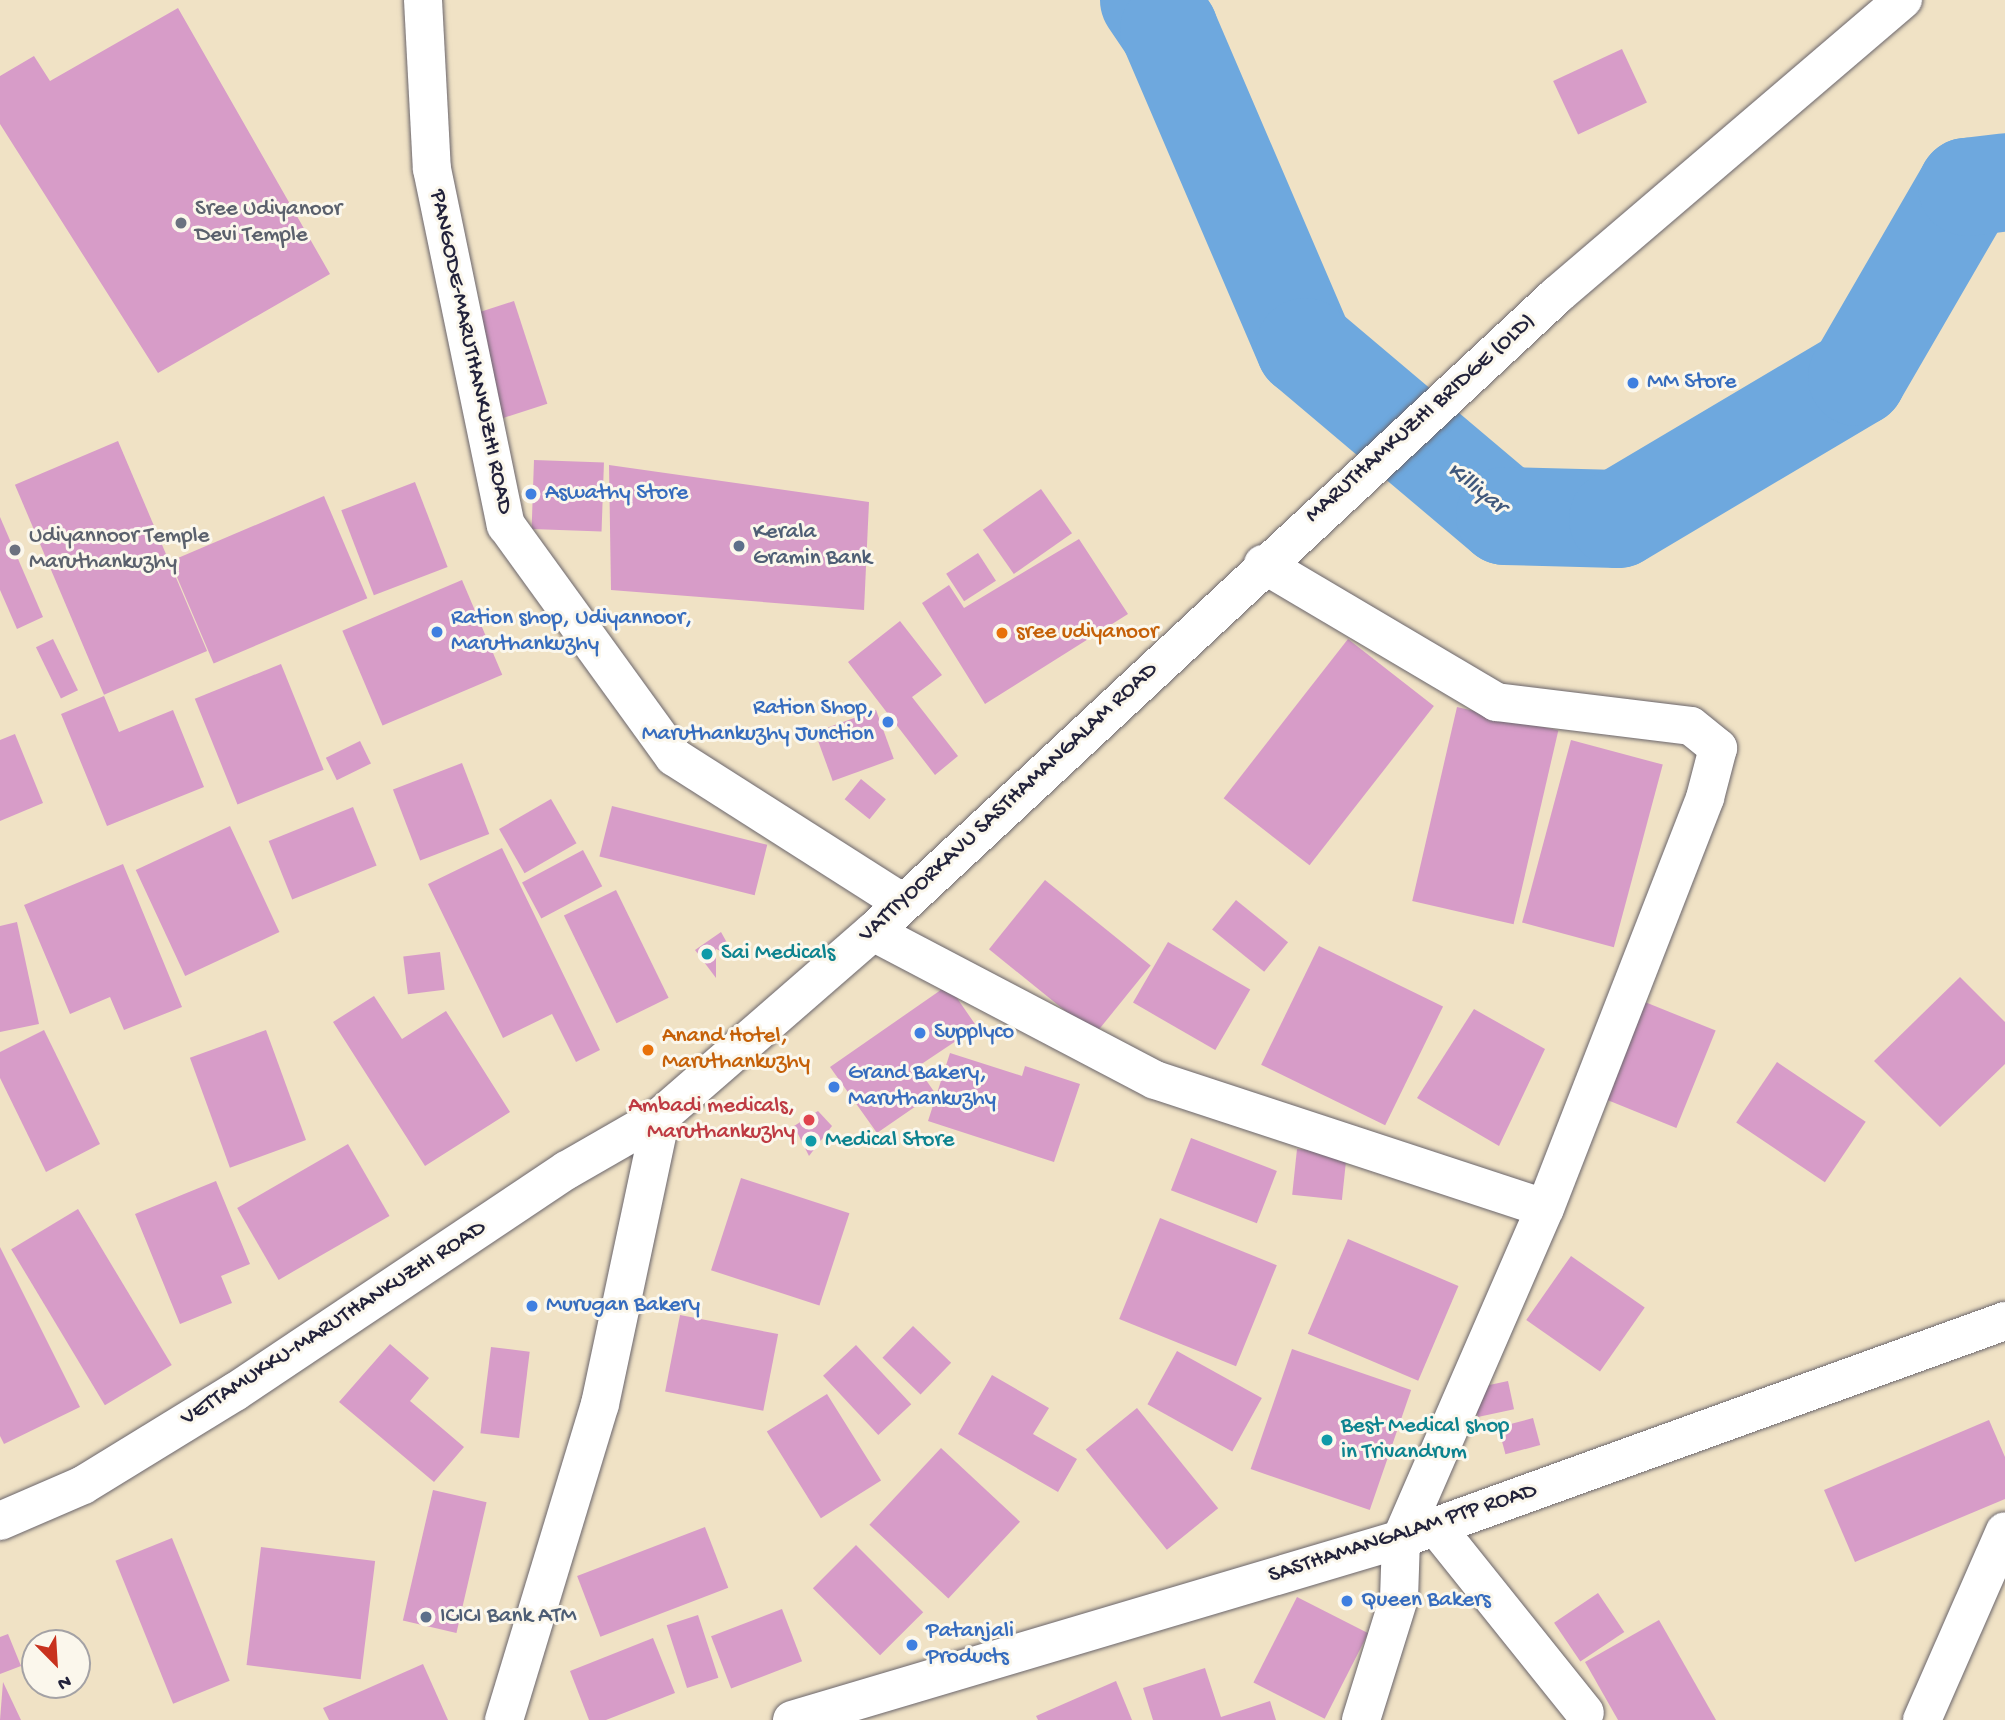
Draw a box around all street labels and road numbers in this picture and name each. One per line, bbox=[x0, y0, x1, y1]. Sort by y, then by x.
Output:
street label: PANGODE-MARUTHANKUZHI ROAD bbox=[422, 187, 518, 517]
street label: MARUTHAMKUZHI BRIDGE (OLD) bbox=[1300, 308, 1542, 530]
street label: VATTIYOORKAVU SASTHAMANGALAM ROAD bbox=[854, 657, 1164, 949]
street label: VETTAMUKKU-MARUTHANKUZHI ROAD bbox=[176, 1215, 492, 1433]
street label: SASTHAMANGALAM PTP ROAD bbox=[1265, 1478, 1541, 1590]

